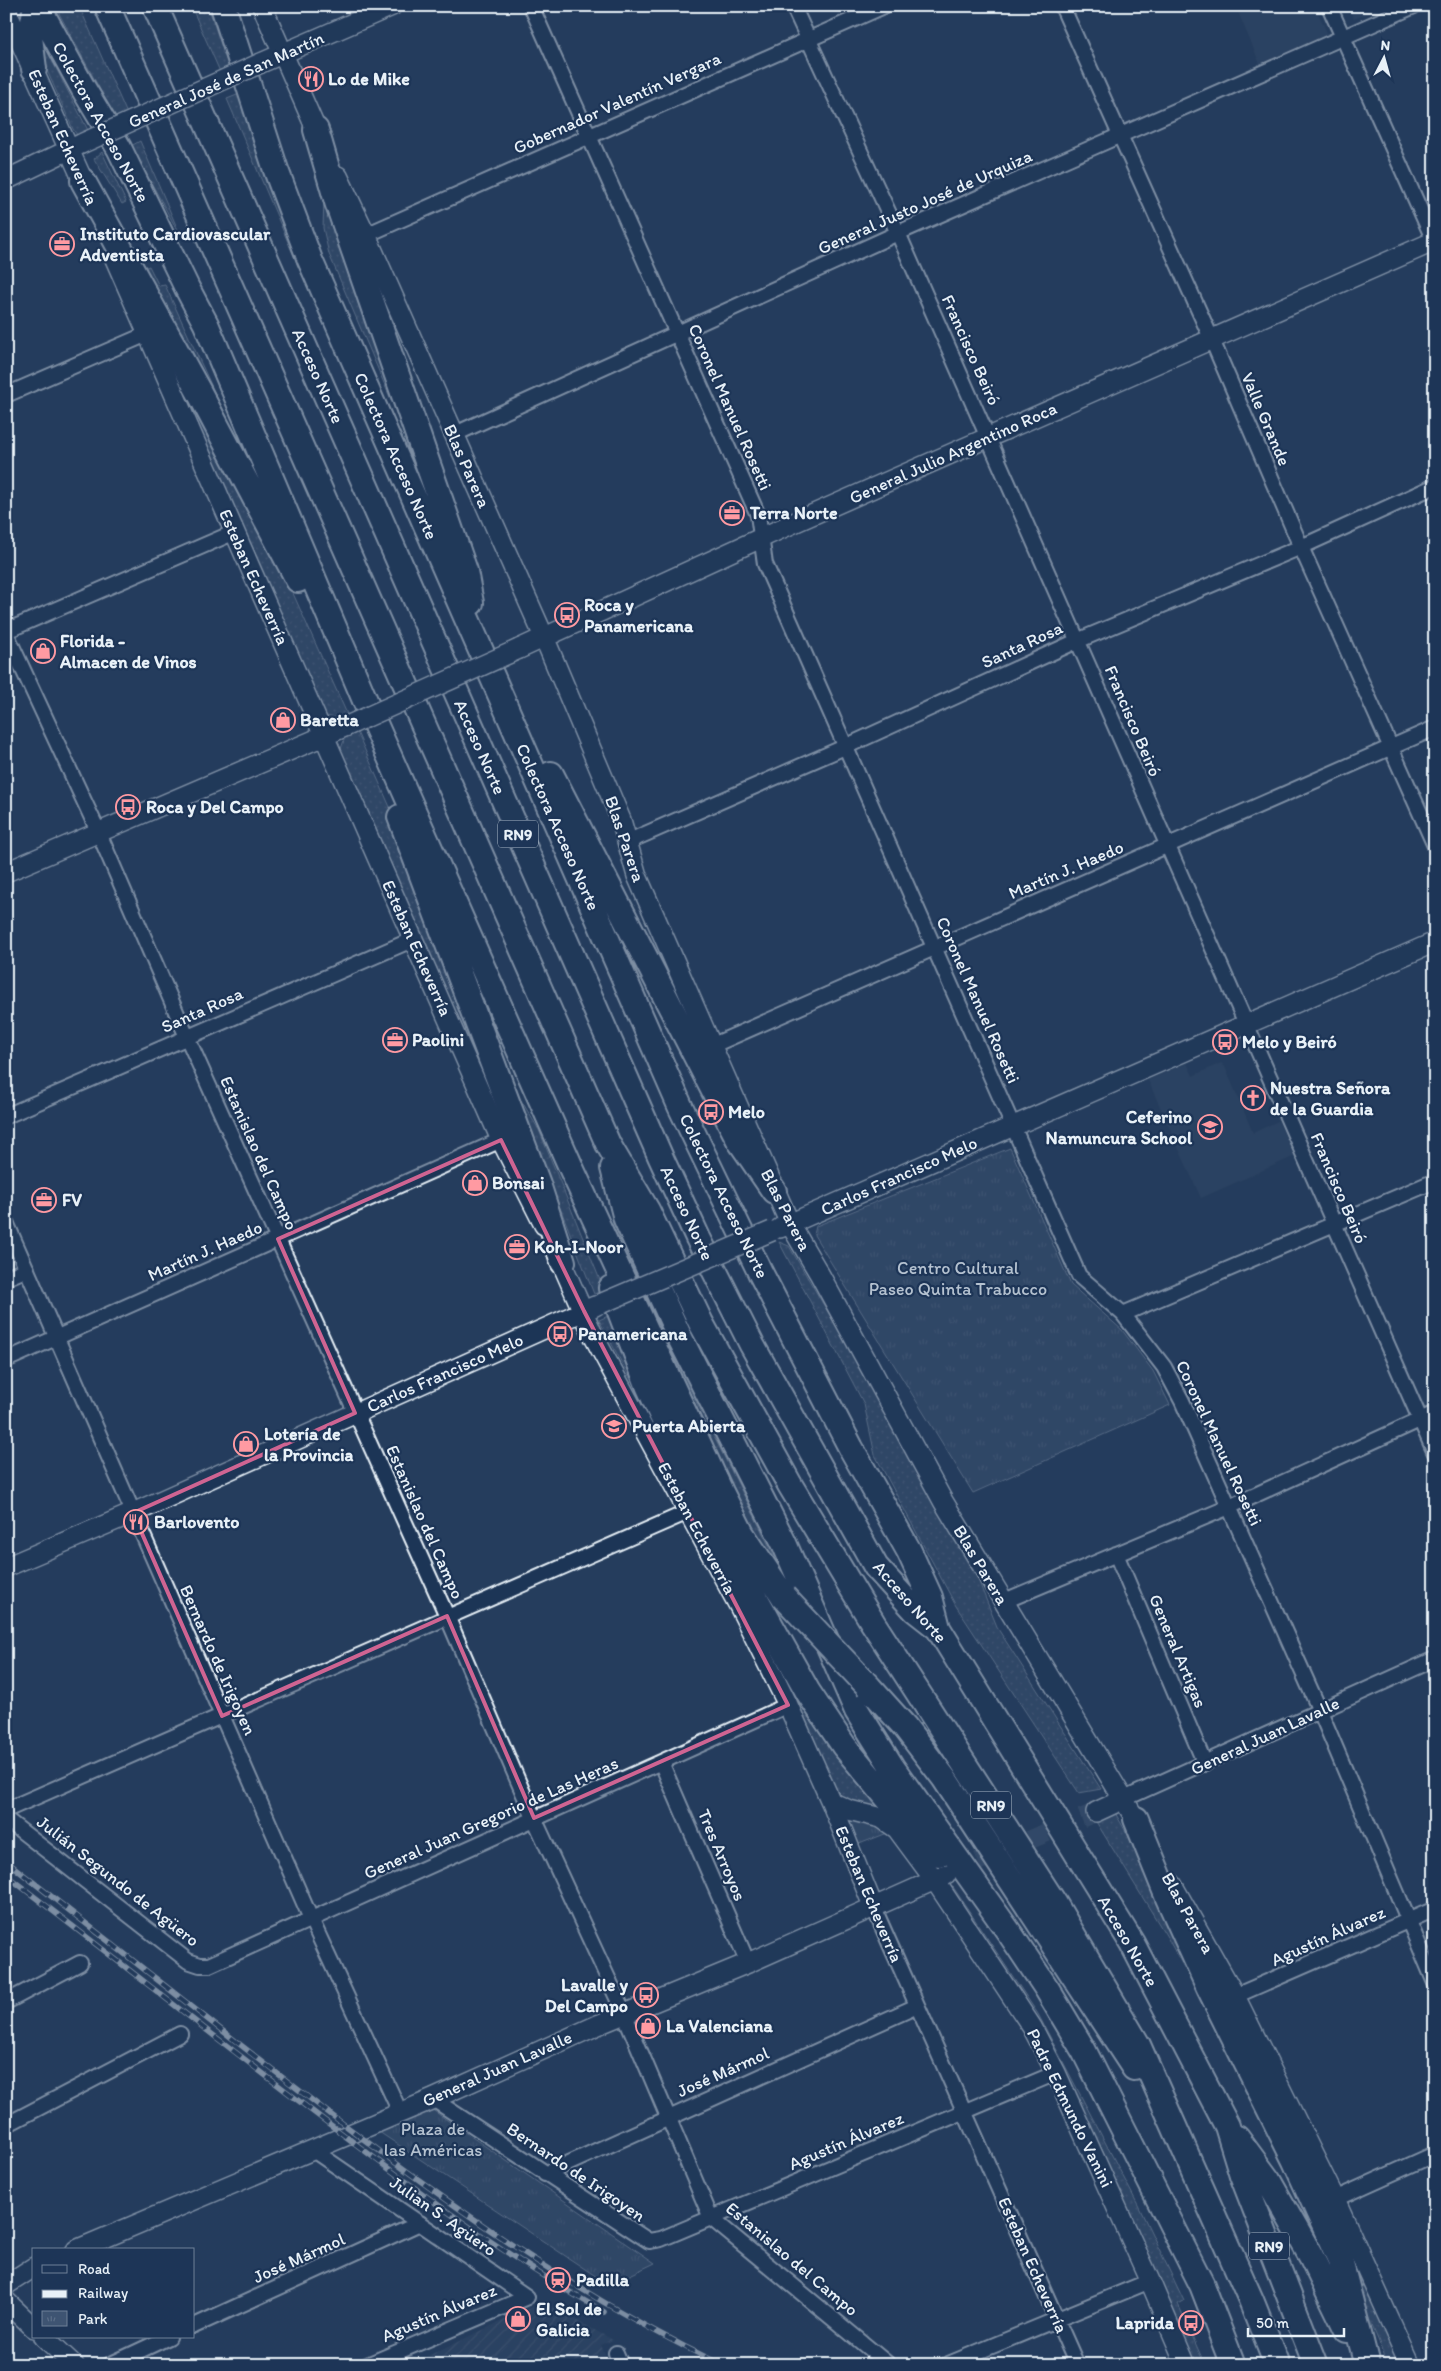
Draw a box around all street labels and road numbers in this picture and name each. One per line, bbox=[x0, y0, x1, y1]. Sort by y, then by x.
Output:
street label: General José de San Martín bbox=[125, 27, 327, 133]
street label: Colectora Acceso Norte bbox=[48, 38, 154, 206]
street label: Gobernador Valentín Vergara bbox=[510, 47, 725, 159]
street label: Esteban Echeverría bbox=[23, 66, 103, 208]
street label: General Justo José de Urquiza bbox=[814, 144, 1036, 259]
street label: Francisco Beiró bbox=[937, 291, 1005, 409]
street label: Coronel Manuel Rosetti bbox=[683, 320, 777, 494]
street label: Acceso Norte bbox=[287, 325, 349, 427]
street label: Colectora Acceso Norte bbox=[349, 369, 443, 543]
street label: Valle Grande bbox=[1236, 369, 1296, 469]
street label: General Julio Argentino Roca bbox=[846, 397, 1060, 509]
street label: Blas Parera bbox=[439, 421, 496, 512]
street label: Esteban Echeverría bbox=[214, 506, 294, 648]
street label: Santa Rosa bbox=[978, 616, 1067, 673]
street label: Francisco Beiró bbox=[1100, 662, 1166, 780]
street label: Acceso Norte bbox=[449, 696, 511, 798]
street label: Colectora Acceso Norte bbox=[511, 740, 605, 914]
street label: Blas Parera bbox=[600, 793, 650, 886]
road number: RN9 bbox=[498, 821, 538, 848]
street label: Martín J. Haedo bbox=[1005, 836, 1127, 904]
street label: Esteban Echeverría bbox=[377, 877, 457, 1019]
street label: Coronel Manuel Rosetti bbox=[931, 913, 1025, 1087]
street label: Santa Rosa bbox=[158, 982, 247, 1038]
street label: Estanislao del Campo bbox=[215, 1073, 303, 1233]
street label: Colectora Acceso Norte bbox=[675, 1110, 773, 1282]
street label: Francisco Beiró bbox=[1306, 1129, 1372, 1247]
street label: Carlos Francisco Melo bbox=[817, 1132, 981, 1220]
street label: Acceso Norte bbox=[656, 1162, 718, 1264]
street label: Blas Parera bbox=[756, 1165, 816, 1255]
street label: Martín J. Haedo bbox=[144, 1216, 266, 1286]
street label: Carlos Francisco Melo bbox=[363, 1329, 527, 1417]
street label: Coronel Manuel Rosetti bbox=[1171, 1357, 1267, 1529]
street label: Estanislao del Campo bbox=[381, 1442, 469, 1602]
street label: Esteban Echeverría bbox=[653, 1458, 741, 1598]
street label: Blas Parera bbox=[948, 1521, 1014, 1610]
street label: Acceso Norte bbox=[868, 1556, 952, 1648]
street label: Bernardo de Irigoyen bbox=[175, 1581, 261, 1739]
street label: General Artigas bbox=[1144, 1591, 1212, 1711]
street label: General Juan Lavalle bbox=[1187, 1692, 1343, 1780]
street label: General Juan Gregorio de Las Heras bbox=[360, 1752, 622, 1884]
road number: RN9 bbox=[971, 1792, 1011, 1818]
street label: Tres Arroyos bbox=[693, 1806, 751, 1904]
street label: Julián Segundo de Agüero bbox=[32, 1811, 204, 1951]
street label: Esteban Echeverría bbox=[830, 1822, 908, 1966]
street label: Blas Parera bbox=[1157, 1868, 1220, 1958]
street label: Acceso Norte bbox=[1093, 1891, 1163, 1991]
street label: Agustín Álvarez bbox=[1268, 1901, 1388, 1971]
street label: Padre Edmundo Vanini bbox=[1022, 2025, 1118, 2191]
street label: General Juan Lavalle bbox=[419, 2026, 575, 2112]
street label: José Mármol bbox=[674, 2042, 772, 2102]
street label: Agustín Álvarez bbox=[785, 2107, 907, 2175]
street label: Bernardo de Irigoyen bbox=[503, 2117, 649, 2227]
street label: Julian S. Agüero bbox=[385, 2171, 501, 2261]
street label: Esteban Echeverría bbox=[993, 2194, 1073, 2336]
street label: Estanislao del Campo bbox=[721, 2197, 863, 2321]
street label: José Mármol bbox=[250, 2228, 348, 2288]
road number: RN9 bbox=[1249, 2232, 1289, 2260]
street label: Agustín Álvarez bbox=[378, 2279, 500, 2347]

